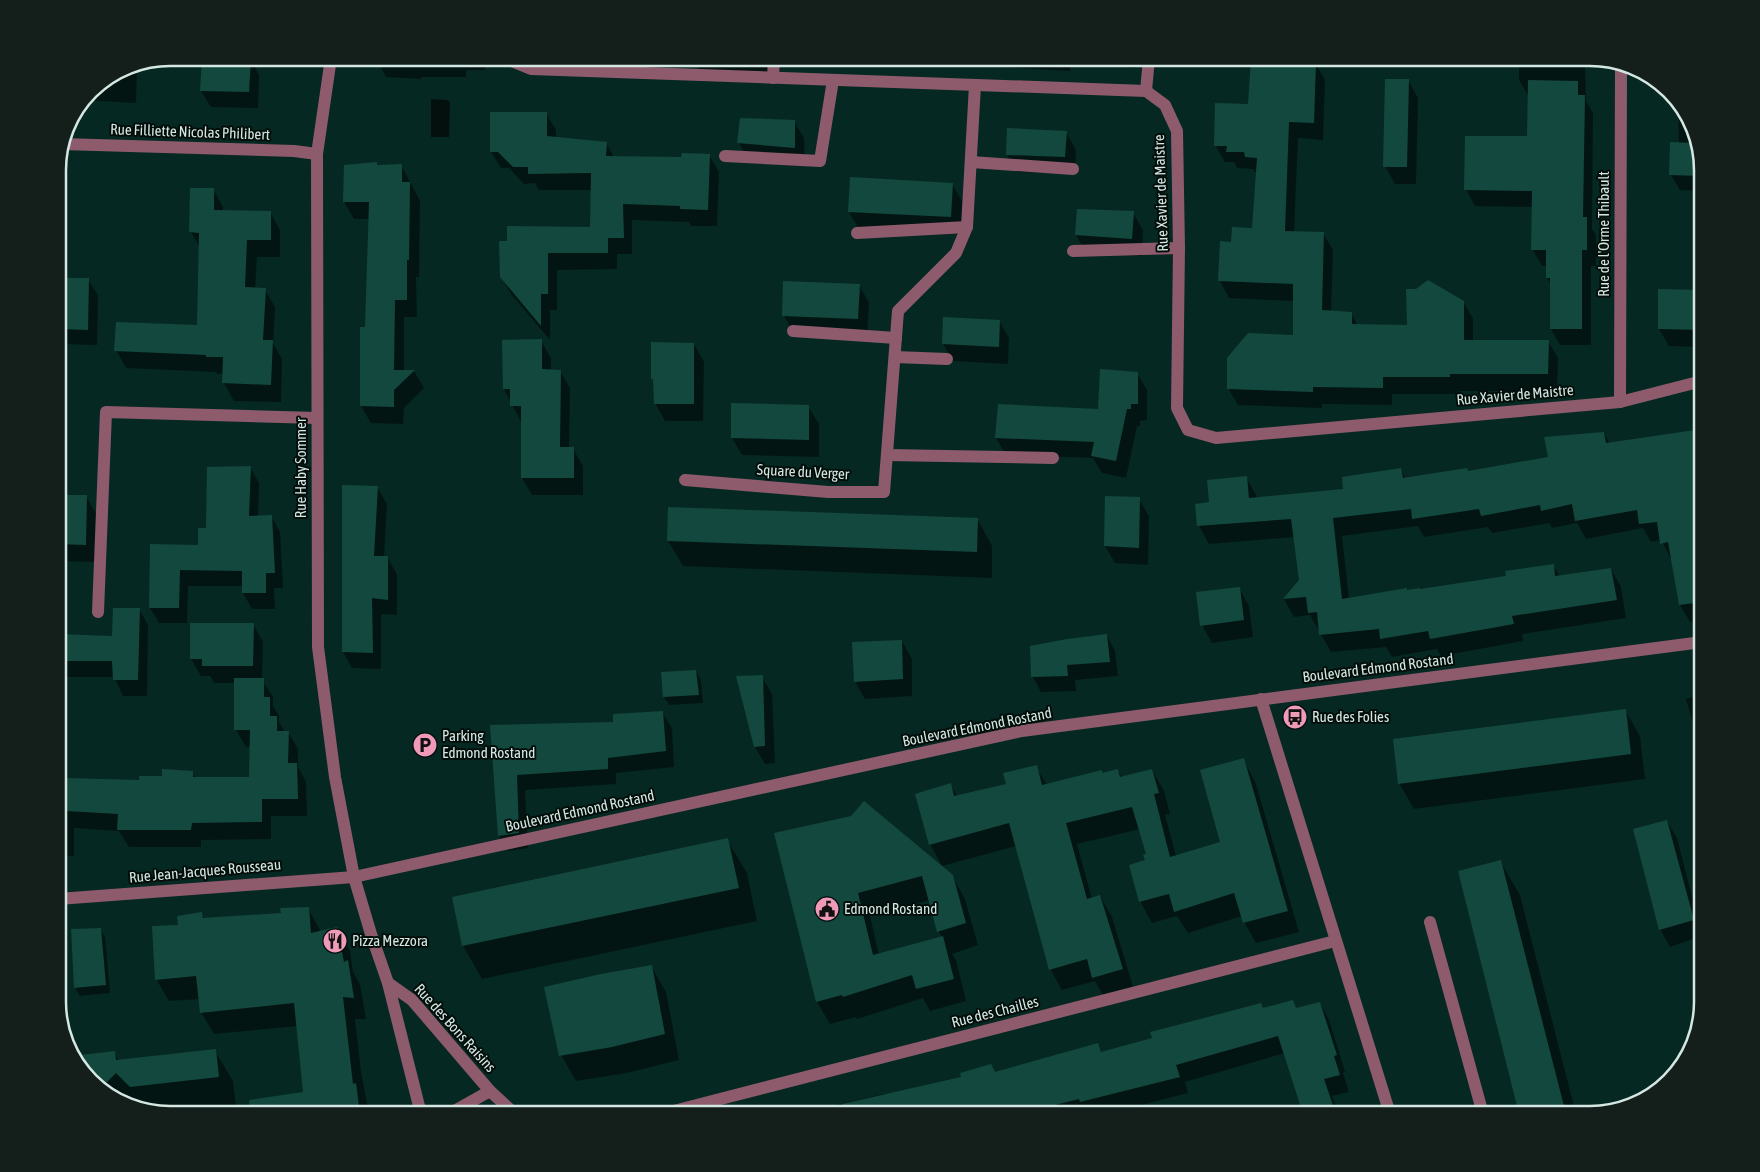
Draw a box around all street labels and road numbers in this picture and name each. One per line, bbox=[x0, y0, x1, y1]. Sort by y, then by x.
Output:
street label: Rue Filliette Nicolas Philibert bbox=[110, 120, 270, 143]
street label: Rue Xavier de Maistre bbox=[1150, 134, 1171, 252]
street label: Rue de l'Orme Thibault bbox=[1595, 171, 1612, 297]
street label: Rue Xavier de Maistre bbox=[1456, 381, 1574, 408]
street label: Rue Haby Sommer bbox=[292, 417, 309, 518]
street label: Square du Verger bbox=[756, 461, 850, 482]
street label: Boulevard Edmond Rostand bbox=[1302, 650, 1454, 685]
street label: Boulevard Edmond Rostand bbox=[901, 704, 1053, 749]
street label: Boulevard Edmond Rostand bbox=[504, 786, 656, 835]
street label: Rue Jean-Jacques Rousseau bbox=[128, 855, 282, 886]
street label: Rue des Bons Raisins bbox=[411, 980, 499, 1075]
street label: Rue des Chailles bbox=[950, 992, 1040, 1031]

